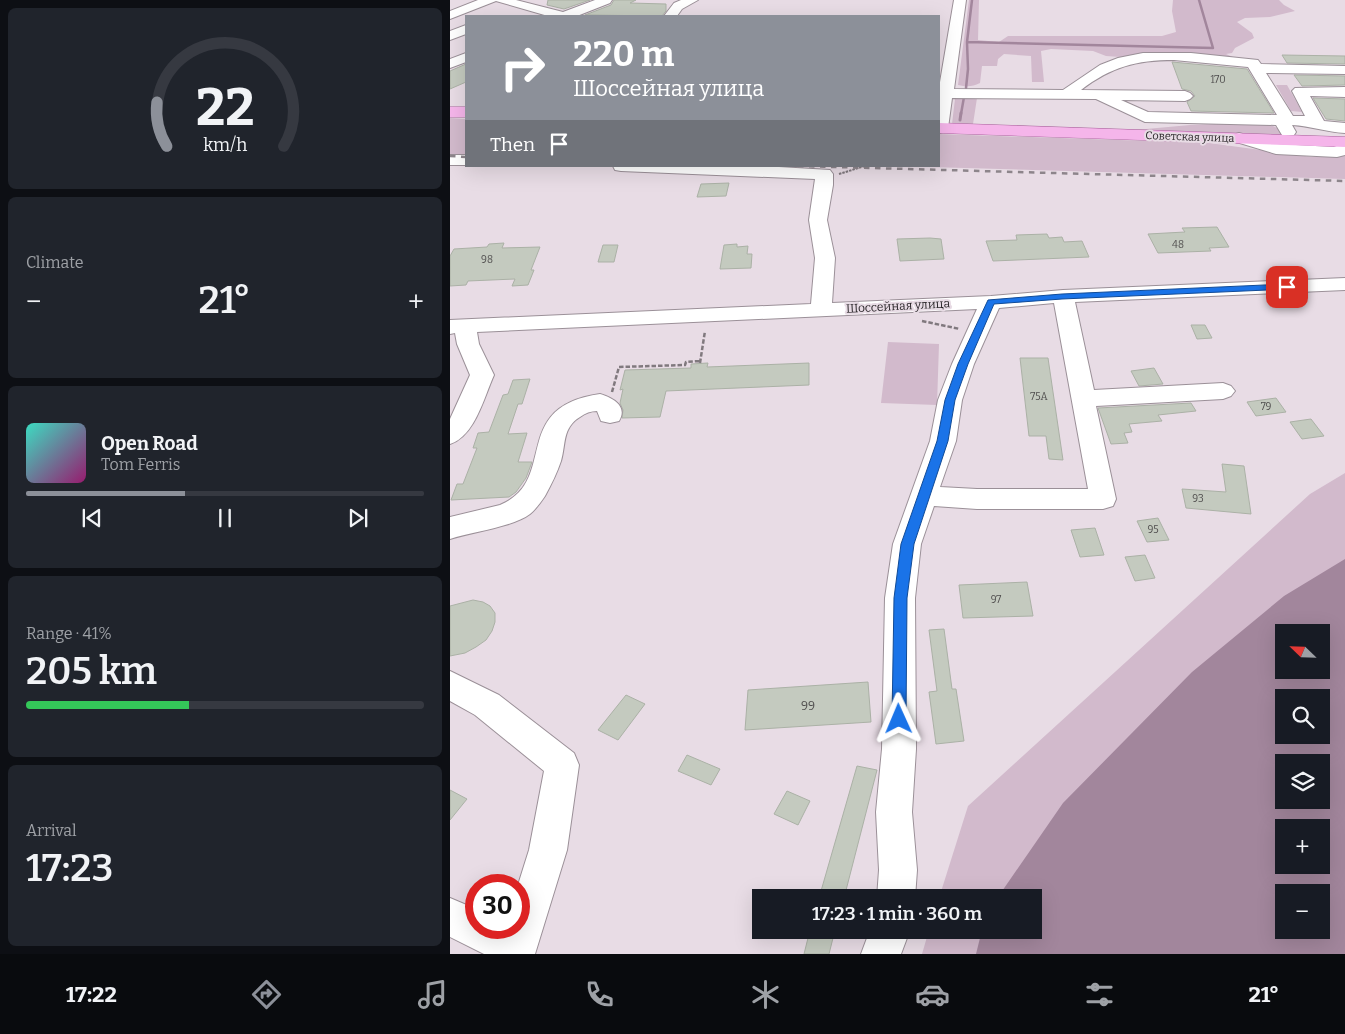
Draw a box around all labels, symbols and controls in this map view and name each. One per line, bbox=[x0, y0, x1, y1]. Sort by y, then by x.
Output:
text: 220 m bbox=[573, 33, 674, 75]
icon: right bbox=[490, 35, 555, 100]
house number: 170 bbox=[1210, 74, 1226, 86]
text: Шоссейная улица bbox=[573, 75, 764, 102]
text: 22 bbox=[196, 76, 254, 139]
street label: Советская улица bbox=[1145, 129, 1235, 145]
icon: arrive bbox=[545, 130, 573, 158]
text: Then bbox=[490, 133, 535, 156]
text: km/h bbox=[203, 134, 247, 156]
house number: 48 bbox=[1172, 239, 1184, 251]
text: Climate bbox=[26, 253, 84, 272]
house number: 98 bbox=[481, 254, 493, 266]
pin bbox=[1266, 266, 1308, 308]
icon: arrive bbox=[1273, 273, 1301, 301]
text: 21° bbox=[199, 277, 251, 323]
text: − bbox=[26, 285, 41, 318]
text: + bbox=[408, 285, 424, 318]
street label: Шоссейная улица bbox=[846, 296, 951, 316]
house number: 75А bbox=[1030, 391, 1049, 403]
house number: 79 bbox=[1261, 401, 1271, 413]
text: Open Road bbox=[101, 432, 198, 455]
text: Tom Ferris bbox=[101, 455, 180, 474]
house number: 93 bbox=[1192, 493, 1204, 505]
icon: previous bbox=[78, 504, 106, 532]
icon: pause bbox=[211, 504, 239, 532]
icon: next bbox=[344, 504, 372, 532]
house number: 95 bbox=[1147, 524, 1159, 536]
house number: 97 bbox=[991, 594, 1001, 606]
text: Range · 41% bbox=[26, 624, 112, 643]
north arrow bbox=[1275, 624, 1330, 679]
map controls bbox=[1275, 624, 1330, 939]
text: 205 km bbox=[26, 648, 157, 694]
button: search bbox=[1275, 689, 1330, 744]
position arrow bbox=[872, 692, 924, 744]
house number: 99 bbox=[801, 699, 815, 713]
button: layers bbox=[1275, 754, 1330, 809]
button: + bbox=[1275, 819, 1330, 874]
text: Arrival bbox=[26, 821, 77, 840]
text: 17:23 bbox=[26, 845, 113, 891]
speed limit sign: 30 bbox=[465, 874, 530, 939]
button: − bbox=[1275, 884, 1330, 939]
text: 17:23 · 1 min · 360 m bbox=[812, 902, 982, 925]
icon: directions bbox=[249, 977, 284, 1012]
icon: music bbox=[415, 977, 450, 1012]
icon: phone bbox=[582, 977, 617, 1012]
icon: climate bbox=[748, 977, 783, 1012]
icon: car bbox=[915, 977, 950, 1012]
icon: filters bbox=[1082, 977, 1117, 1012]
text: 17:22 bbox=[66, 981, 117, 1008]
text: 21° bbox=[1248, 981, 1279, 1008]

